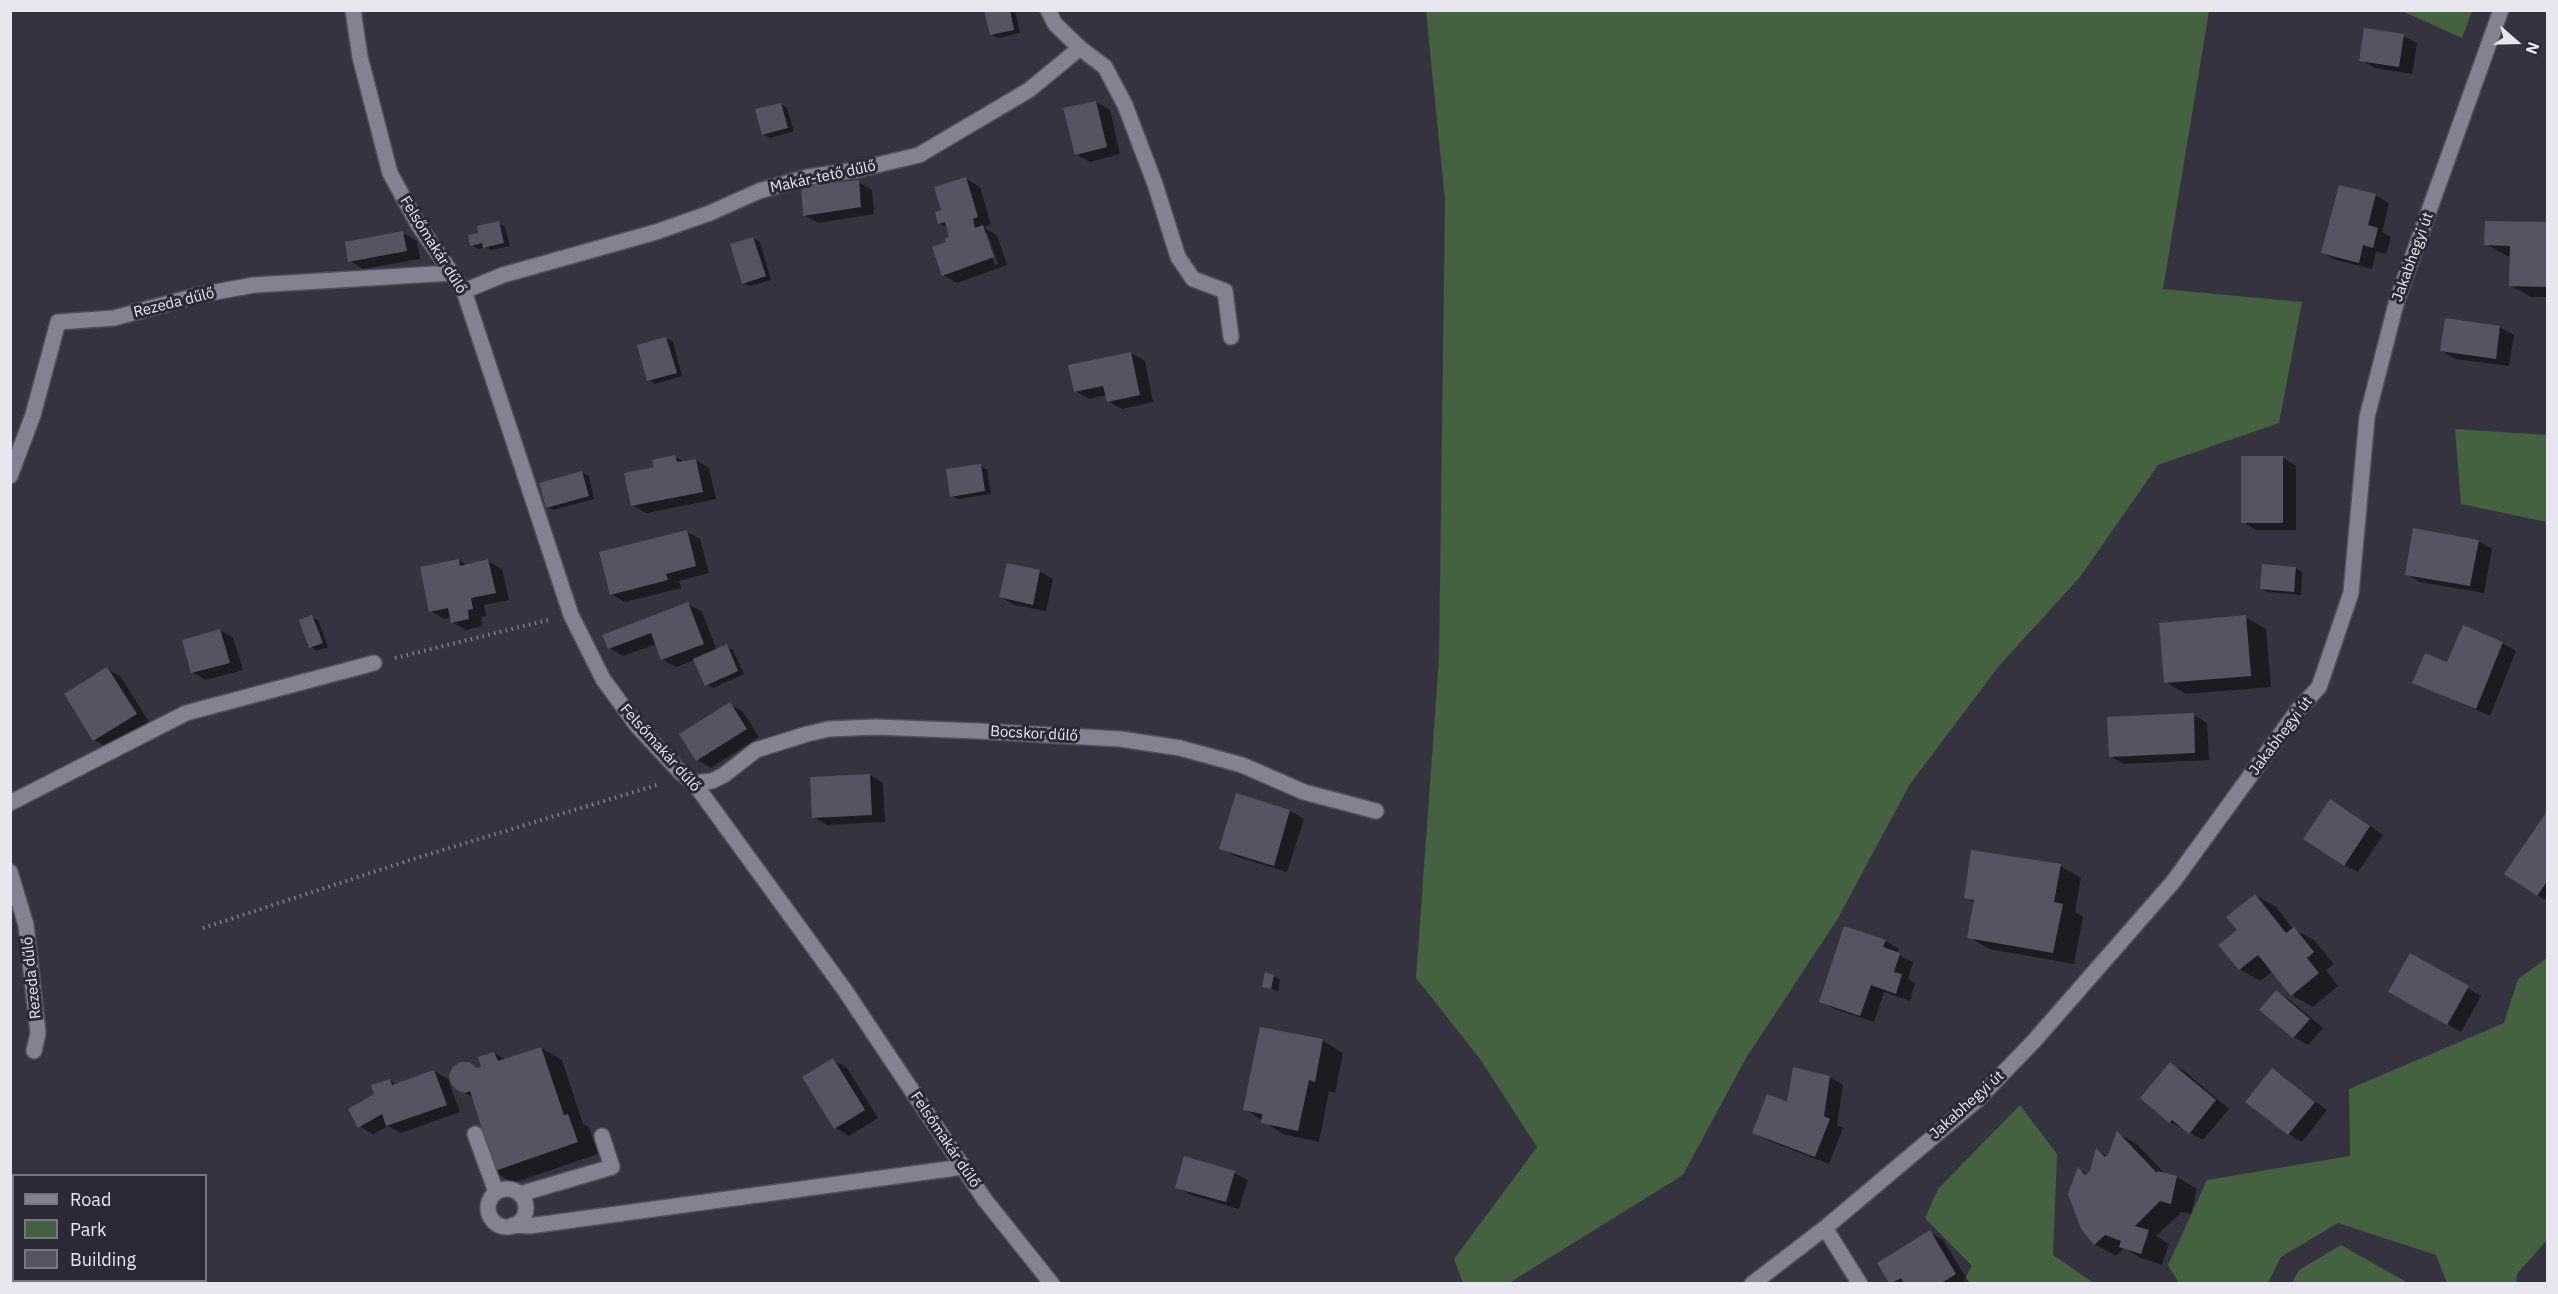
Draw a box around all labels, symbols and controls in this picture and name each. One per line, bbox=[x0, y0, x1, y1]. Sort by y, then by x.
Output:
north arrow bbox=[2486, 12, 2546, 72]
text: N bbox=[2522, 39, 2544, 57]
street label: Makár-tető dűlő bbox=[769, 157, 877, 197]
street label: Felsőmakár dűlő bbox=[396, 193, 470, 297]
street label: Jakabhegyi út bbox=[2389, 210, 2437, 304]
street label: Rezeda dűlő bbox=[132, 284, 216, 322]
street label: Jakabhegyi út bbox=[2246, 693, 2316, 779]
street label: Felsőmakár dűlő bbox=[616, 700, 704, 796]
street label: Bocskor dűlő bbox=[990, 723, 1078, 745]
street label: Rezeda dűlő bbox=[19, 936, 45, 1020]
street label: Jakabhegyi út bbox=[1926, 1067, 2008, 1143]
street label: Felsőmakár dűlő bbox=[906, 1089, 984, 1191]
legend bbox=[12, 1174, 207, 1282]
text: Road bbox=[70, 1188, 111, 1211]
text: Park bbox=[70, 1218, 106, 1241]
text: Building bbox=[70, 1248, 136, 1271]

